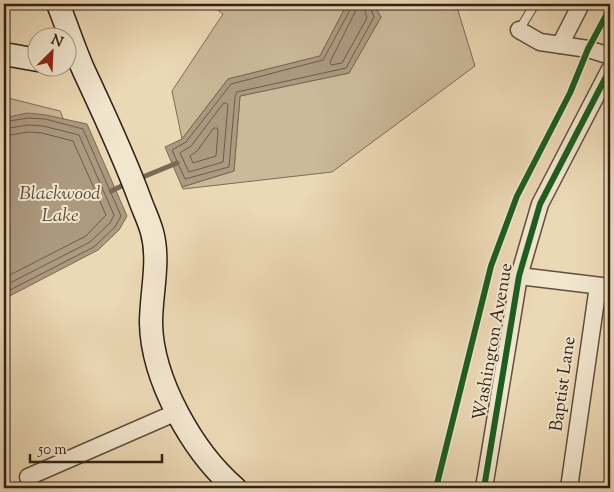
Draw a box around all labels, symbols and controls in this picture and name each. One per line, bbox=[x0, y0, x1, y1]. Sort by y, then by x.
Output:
north arrow bbox=[28, 28, 78, 78]
text: N bbox=[47, 31, 66, 53]
water label: Blackwood Lake bbox=[19, 181, 101, 230]
street label: Washington Avenue bbox=[467, 261, 521, 423]
street label: Baptist Lane bbox=[544, 335, 584, 433]
scale bar bbox=[30, 432, 162, 464]
text: 50 m bbox=[37, 440, 67, 461]

